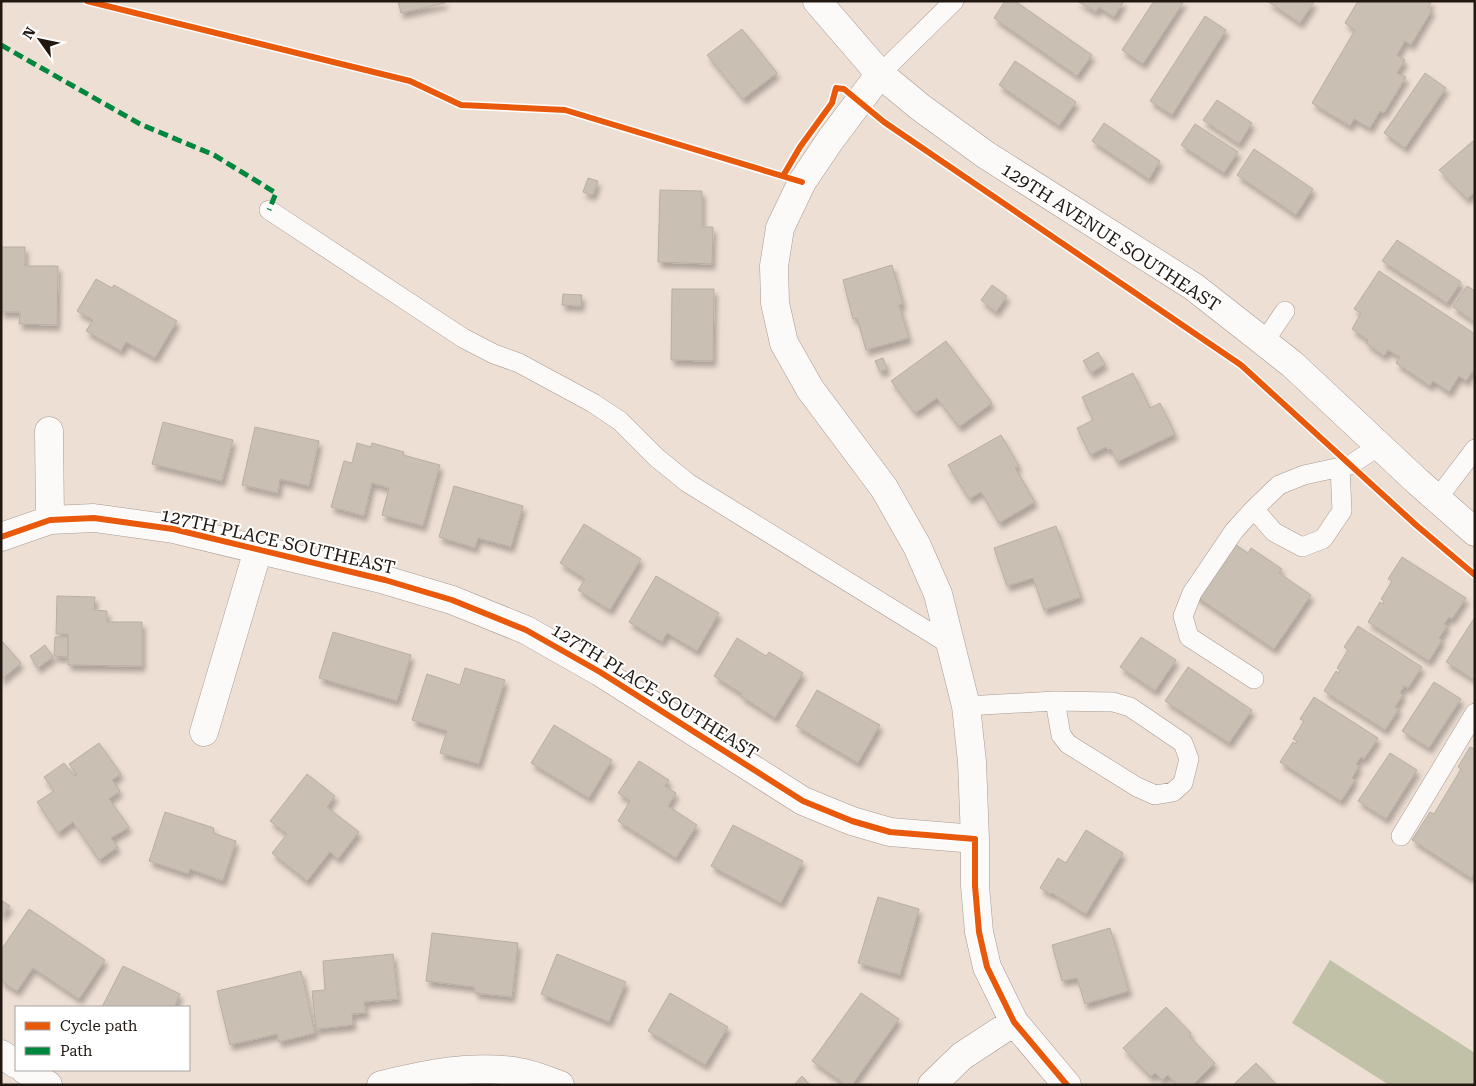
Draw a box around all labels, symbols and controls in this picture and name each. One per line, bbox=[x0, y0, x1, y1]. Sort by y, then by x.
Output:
north arrow bbox=[15, 15, 65, 65]
text: N bbox=[19, 24, 39, 42]
street label: 129TH AVENUE SOUTHEAST bbox=[998, 158, 1224, 316]
street label: 127TH PLACE SOUTHEAST bbox=[159, 504, 397, 578]
street label: 127TH PLACE SOUTHEAST bbox=[548, 619, 762, 763]
legend bbox=[15, 1006, 190, 1071]
text: Cycle path bbox=[60, 1017, 138, 1035]
text: Path bbox=[60, 1042, 93, 1060]

